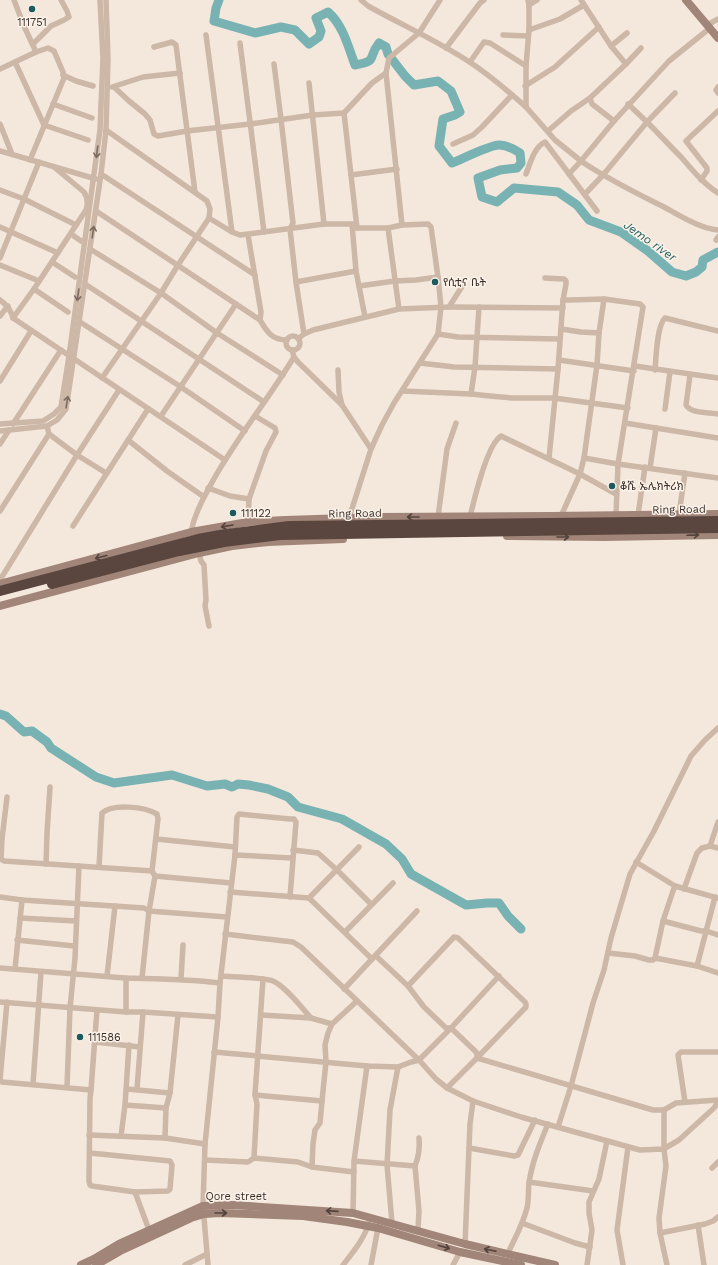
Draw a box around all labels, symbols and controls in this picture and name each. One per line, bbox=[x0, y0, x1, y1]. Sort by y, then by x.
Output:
marker: 111751 bbox=[27, 4, 37, 14]
place label: 111751 bbox=[17, 16, 47, 29]
one-way arrow bbox=[94, 146, 101, 159]
water label: Jemo river bbox=[621, 218, 680, 265]
one-way arrow bbox=[89, 225, 97, 238]
place label: የሲቲና ቤት bbox=[443, 276, 487, 289]
marker: የሲቲና ቤት bbox=[430, 277, 440, 287]
one-way arrow bbox=[74, 288, 82, 301]
one-way arrow bbox=[64, 396, 72, 409]
place label: ቆሼ ኤሌክትሪክ bbox=[620, 480, 684, 493]
marker: ቆሼ ኤሌክትሪክ bbox=[607, 481, 617, 491]
street label: Ring Road bbox=[652, 503, 706, 516]
place label: 111122 bbox=[241, 507, 271, 520]
street label: Ring Road bbox=[328, 507, 382, 520]
marker: 111122 bbox=[228, 508, 238, 518]
one-way arrow bbox=[407, 513, 420, 521]
one-way arrow bbox=[221, 522, 234, 530]
one-way arrow bbox=[686, 531, 699, 539]
one-way arrow bbox=[556, 533, 569, 541]
one-way arrow bbox=[95, 554, 108, 561]
place label: 111586 bbox=[88, 1031, 121, 1044]
marker: 111586 bbox=[75, 1032, 85, 1042]
street label: Qore street bbox=[205, 1190, 267, 1203]
one-way arrow bbox=[326, 1208, 339, 1215]
one-way arrow bbox=[214, 1209, 227, 1217]
one-way arrow bbox=[437, 1244, 450, 1251]
one-way arrow bbox=[484, 1245, 497, 1253]

